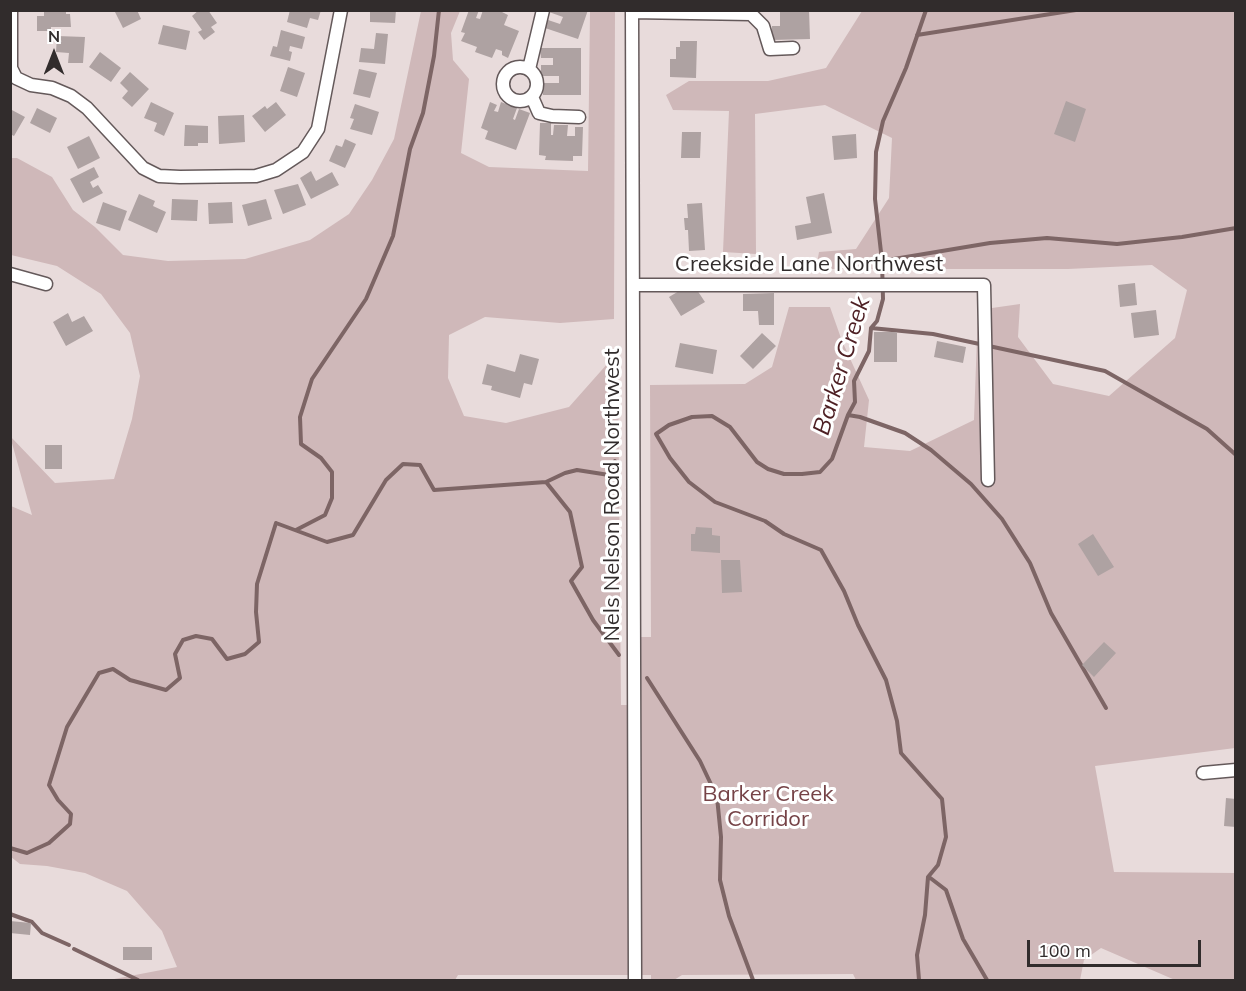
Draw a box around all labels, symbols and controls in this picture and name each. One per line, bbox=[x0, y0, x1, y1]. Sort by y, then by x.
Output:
north arrow bbox=[24, 24, 84, 84]
text: N bbox=[48, 26, 60, 46]
street label: Creekside Lane Northwest bbox=[675, 251, 943, 277]
water label: Barker Creek bbox=[807, 293, 877, 439]
street label: Nels Nelson Road Northwest bbox=[599, 348, 625, 642]
park label: Barker Creek Corridor bbox=[702, 781, 834, 832]
scale bar bbox=[1030, 928, 1204, 966]
text: 100 m bbox=[1038, 939, 1091, 962]

